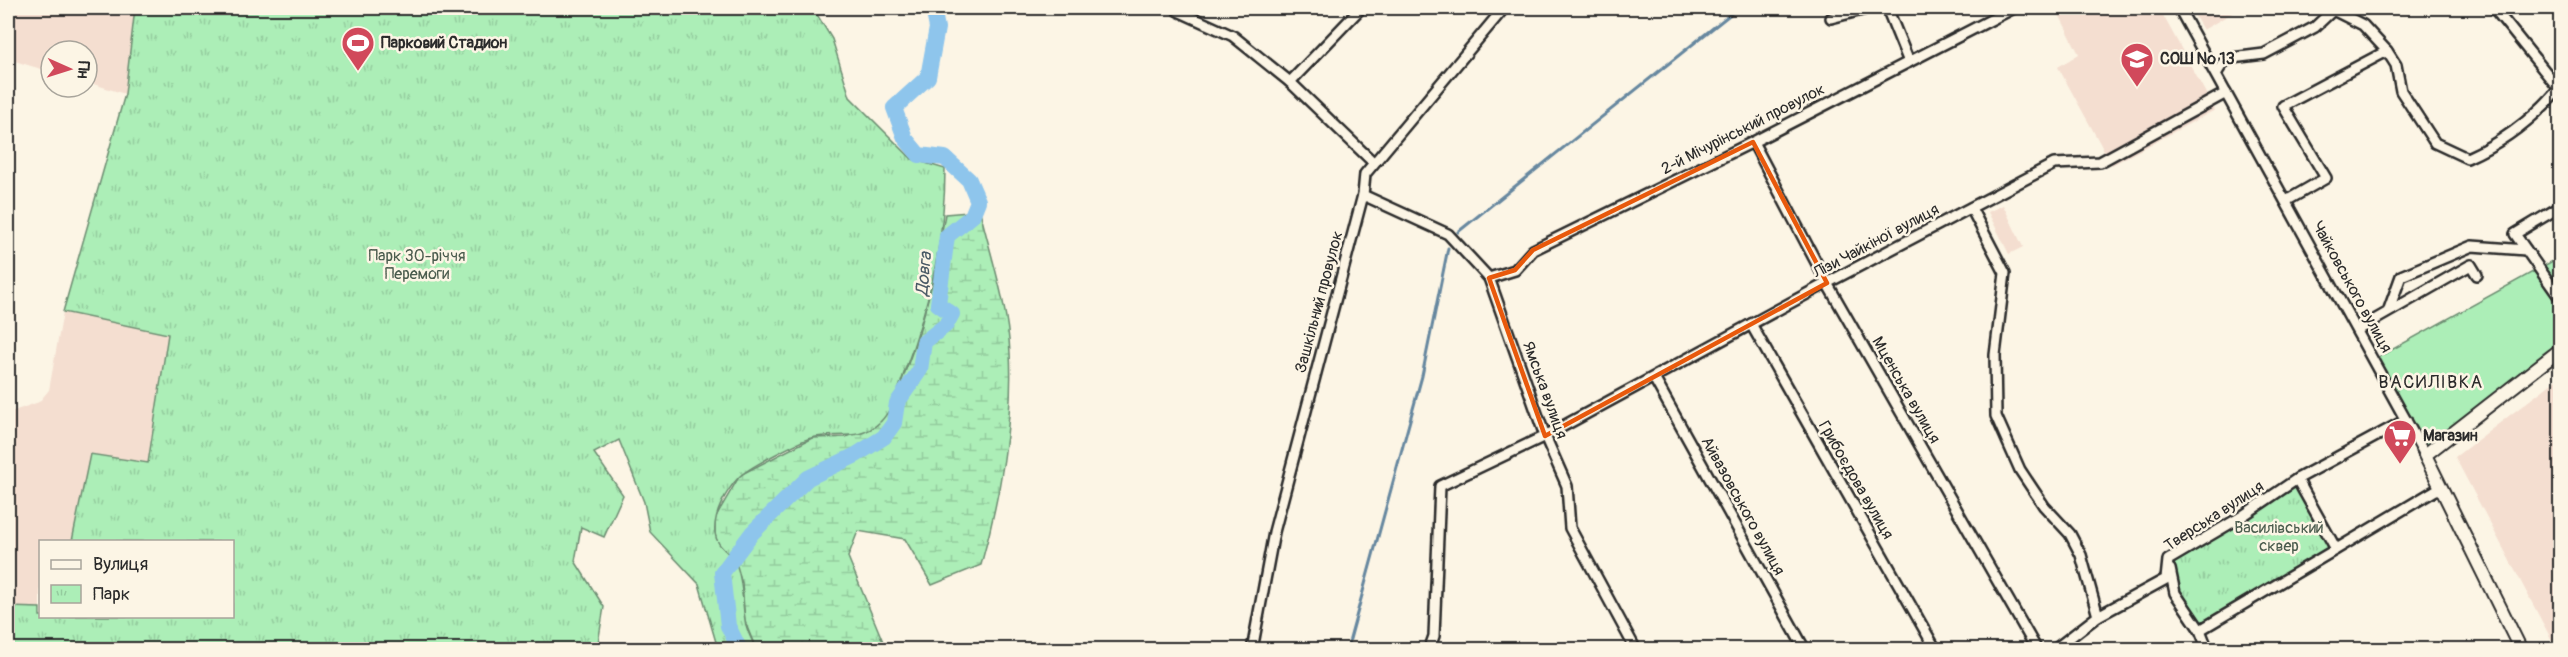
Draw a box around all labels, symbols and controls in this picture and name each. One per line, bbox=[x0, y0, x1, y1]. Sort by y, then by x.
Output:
sports icon: Парковий Стадион bbox=[340, 25, 376, 72]
place label: Парковий Стадион bbox=[381, 33, 507, 53]
north arrow bbox=[39, 39, 99, 99]
school or university icon: СОШ № 13 bbox=[2119, 41, 2155, 88]
place label: СОШ № 13 bbox=[2160, 49, 2235, 69]
text: Пн bbox=[73, 60, 93, 79]
street label: 2-й Мічурінський провулок bbox=[1658, 79, 1828, 179]
street label: Лізи Чайкіної вулиця bbox=[1809, 199, 1942, 283]
street label: Чайковського вулиця bbox=[2308, 218, 2396, 356]
street label: Зашкільний провулок bbox=[1290, 229, 1348, 375]
park label: Парк 30-річчя Перемоги bbox=[368, 246, 466, 284]
water label: Довга bbox=[911, 250, 938, 298]
street label: Мценська вулиця bbox=[1867, 333, 1945, 447]
street label: Ямська вулиця bbox=[1518, 339, 1572, 441]
district label: ВАСИЛІВКА bbox=[2378, 371, 2484, 394]
street label: Грибоєдова вулиця bbox=[1814, 417, 1898, 543]
supermarket icon: Магазин bbox=[2382, 418, 2418, 465]
place label: Магазин bbox=[2423, 426, 2478, 446]
street label: Айвазовського вулиця bbox=[1697, 433, 1789, 579]
street label: Тверська вулиця bbox=[2160, 476, 2268, 556]
park label: Василівський сквер bbox=[2234, 518, 2324, 556]
legend bbox=[39, 540, 234, 618]
text: Вулиця bbox=[93, 553, 148, 576]
text: Парк bbox=[93, 583, 130, 606]

